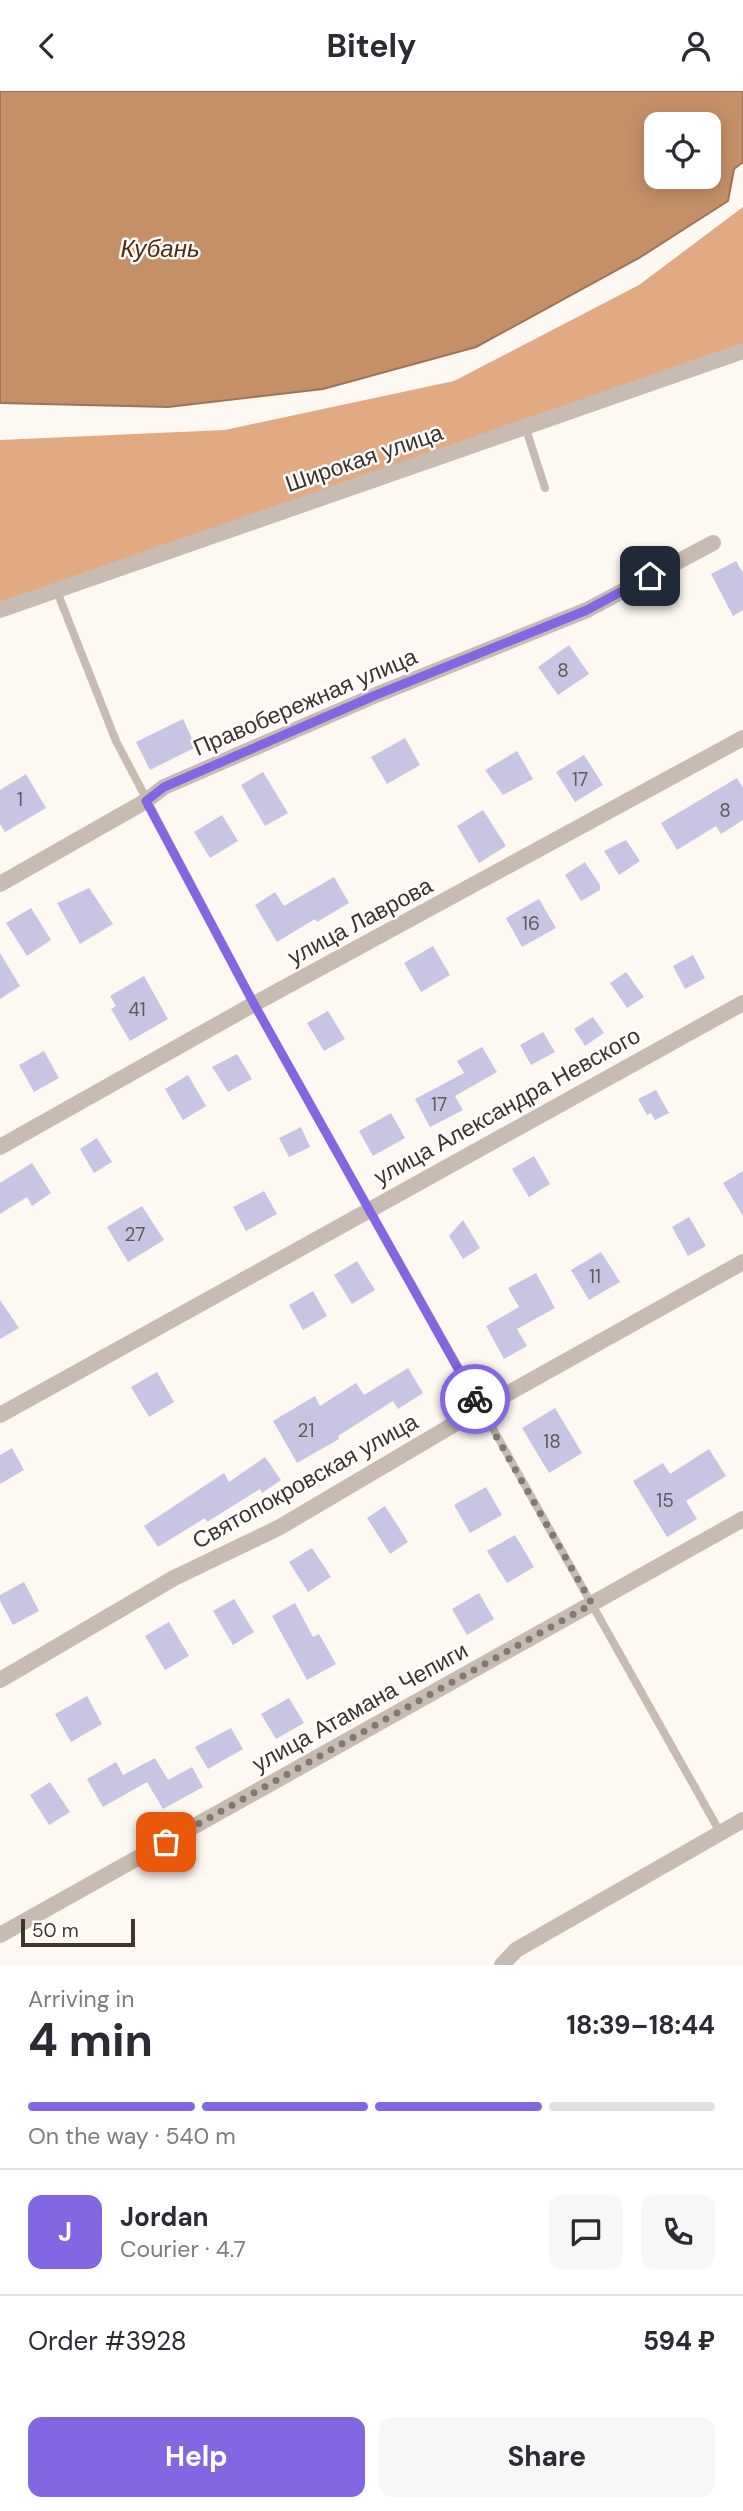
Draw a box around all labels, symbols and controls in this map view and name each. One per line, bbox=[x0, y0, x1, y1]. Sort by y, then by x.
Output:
text: Bitely bbox=[327, 25, 416, 67]
icon: back bbox=[28, 27, 66, 65]
icon: person bbox=[677, 27, 715, 65]
map controls bbox=[644, 112, 721, 189]
button: locate bbox=[644, 112, 721, 189]
water label: Кубань bbox=[120, 233, 200, 264]
street label: Широкая улица bbox=[281, 417, 447, 499]
pin bbox=[620, 546, 680, 606]
icon: home bbox=[631, 557, 669, 595]
street label: Правобережная улица bbox=[188, 641, 422, 763]
house number: 8 bbox=[557, 658, 569, 683]
house number: 17 bbox=[572, 767, 588, 792]
house number: 1 bbox=[17, 787, 23, 812]
house number: 8 bbox=[719, 798, 731, 823]
street label: улица Лаврова bbox=[282, 870, 438, 972]
house number: 16 bbox=[522, 911, 540, 936]
house number: 41 bbox=[128, 997, 146, 1022]
street label: улица Александра Невского bbox=[369, 1020, 645, 1192]
house number: 17 bbox=[431, 1092, 447, 1117]
house number: 27 bbox=[125, 1222, 145, 1247]
house number: 11 bbox=[589, 1264, 601, 1289]
courier bbox=[440, 1364, 510, 1434]
icon: bike bbox=[456, 1380, 494, 1418]
street label: Святопокровская улица bbox=[187, 1406, 423, 1556]
house number: 21 bbox=[298, 1418, 314, 1443]
house number: 18 bbox=[543, 1429, 561, 1454]
house number: 15 bbox=[656, 1488, 674, 1513]
street label: улица Атамана Чепиги bbox=[247, 1635, 473, 1779]
pin bbox=[136, 1812, 196, 1872]
icon: bag bbox=[147, 1823, 185, 1861]
scale bar bbox=[21, 1916, 135, 1948]
text: 50 m bbox=[32, 1918, 79, 1943]
text: Arriving in bbox=[28, 1984, 134, 2014]
text: 18:39–18:44 bbox=[566, 2008, 715, 2042]
text: 4 min bbox=[28, 2010, 153, 2070]
text: On the way · 540 m bbox=[28, 2121, 236, 2151]
button: chat bbox=[549, 2195, 623, 2269]
button: phone bbox=[641, 2195, 715, 2269]
text: Jordan bbox=[120, 2200, 209, 2234]
text: J bbox=[58, 2215, 72, 2249]
text: Courier · 4.7 bbox=[120, 2234, 246, 2264]
text: Order #3928 bbox=[28, 2324, 187, 2358]
text: 594 ₽ bbox=[643, 2324, 715, 2358]
button: Help bbox=[28, 2417, 365, 2497]
button: Share bbox=[379, 2417, 715, 2497]

